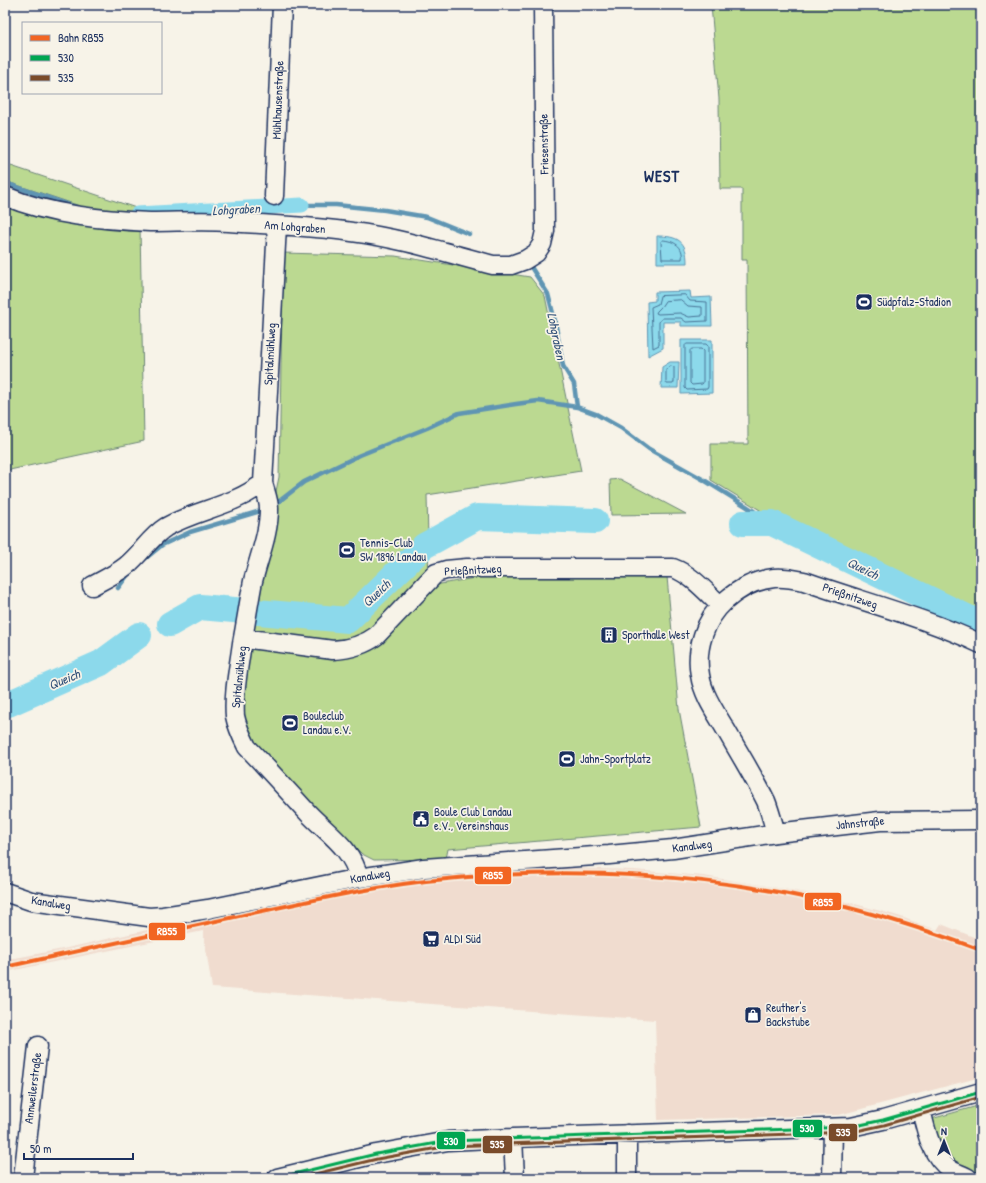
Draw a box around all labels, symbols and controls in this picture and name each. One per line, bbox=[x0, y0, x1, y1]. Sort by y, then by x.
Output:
legend bbox=[22, 22, 162, 94]
text: Bahn RB55 bbox=[58, 29, 104, 46]
text: 530 bbox=[58, 49, 74, 66]
street label: Mühlhausenstraße bbox=[268, 60, 287, 140]
text: 535 bbox=[58, 69, 74, 86]
street label: Friesenstraße bbox=[534, 113, 553, 175]
district label: WEST bbox=[644, 165, 680, 187]
water label: Lohgraben bbox=[212, 199, 262, 220]
street label: Am Lohgraben bbox=[264, 216, 326, 237]
sports icon: Südpfalz-Stadion bbox=[854, 292, 874, 312]
place label: Südpfalz-Stadion bbox=[877, 293, 951, 310]
water label: Lohgraben bbox=[542, 311, 571, 363]
street label: Spitalmühlweg bbox=[259, 322, 280, 385]
place label: Tennis-Club SW 1896 Landau bbox=[360, 534, 426, 565]
sports icon: Tennis-Club SW 1896 Landau bbox=[337, 540, 357, 560]
water label: Queich bbox=[845, 553, 883, 584]
street label: Prießnitzweg bbox=[444, 560, 502, 579]
water label: Queich bbox=[358, 574, 395, 611]
street label: Prießnitzweg bbox=[820, 578, 880, 613]
building icon: Sporthalle West bbox=[599, 625, 619, 645]
place label: Sporthalle West bbox=[622, 626, 690, 643]
street label: Spitalmühlweg bbox=[227, 645, 250, 709]
water label: Queich bbox=[46, 664, 84, 694]
place label: Bouleclub Landau e.V. bbox=[303, 707, 351, 738]
sports icon: Bouleclub Landau e.V. bbox=[280, 713, 300, 733]
sports icon: Jahn-Sportplatz bbox=[557, 749, 577, 769]
place label: Jahn-Sportplatz bbox=[580, 750, 651, 767]
place label: Boule Club Landau e.V., Vereinshaus bbox=[434, 803, 512, 834]
public building icon: Boule Club Landau e.V., Vereinshaus bbox=[411, 809, 431, 829]
street label: Jahnstraße bbox=[835, 811, 885, 834]
street label: Kanalweg bbox=[671, 835, 713, 856]
street label: Kanalweg bbox=[349, 864, 391, 887]
line badge: RB55 bbox=[474, 866, 512, 885]
text: RB55 bbox=[483, 868, 503, 882]
street label: Kanalweg bbox=[30, 891, 72, 914]
line badge: RB55 bbox=[804, 892, 842, 911]
text: RB55 bbox=[813, 895, 833, 909]
line badge: RB55 bbox=[148, 922, 186, 941]
text: RB55 bbox=[157, 924, 177, 938]
supermarket icon: ALDI Süd bbox=[421, 929, 441, 949]
place label: ALDI Süd bbox=[444, 930, 481, 947]
place label: Reuther's Backstube bbox=[766, 999, 810, 1030]
shop icon: Reuther's Backstube bbox=[743, 1005, 763, 1025]
street label: Annweilerstraße bbox=[20, 1051, 45, 1124]
line badge: 530 bbox=[792, 1119, 823, 1138]
text: 530 bbox=[800, 1121, 814, 1135]
north arrow bbox=[924, 1121, 964, 1161]
line badge: 535 bbox=[828, 1123, 858, 1142]
text: N bbox=[941, 1124, 947, 1138]
text: 535 bbox=[836, 1125, 850, 1139]
line badge: 530 bbox=[436, 1131, 466, 1150]
text: 530 bbox=[444, 1134, 458, 1148]
scale bar bbox=[24, 1135, 133, 1161]
line badge: 535 bbox=[482, 1135, 513, 1154]
text: 535 bbox=[490, 1137, 504, 1151]
text: 50 m bbox=[30, 1140, 51, 1157]

